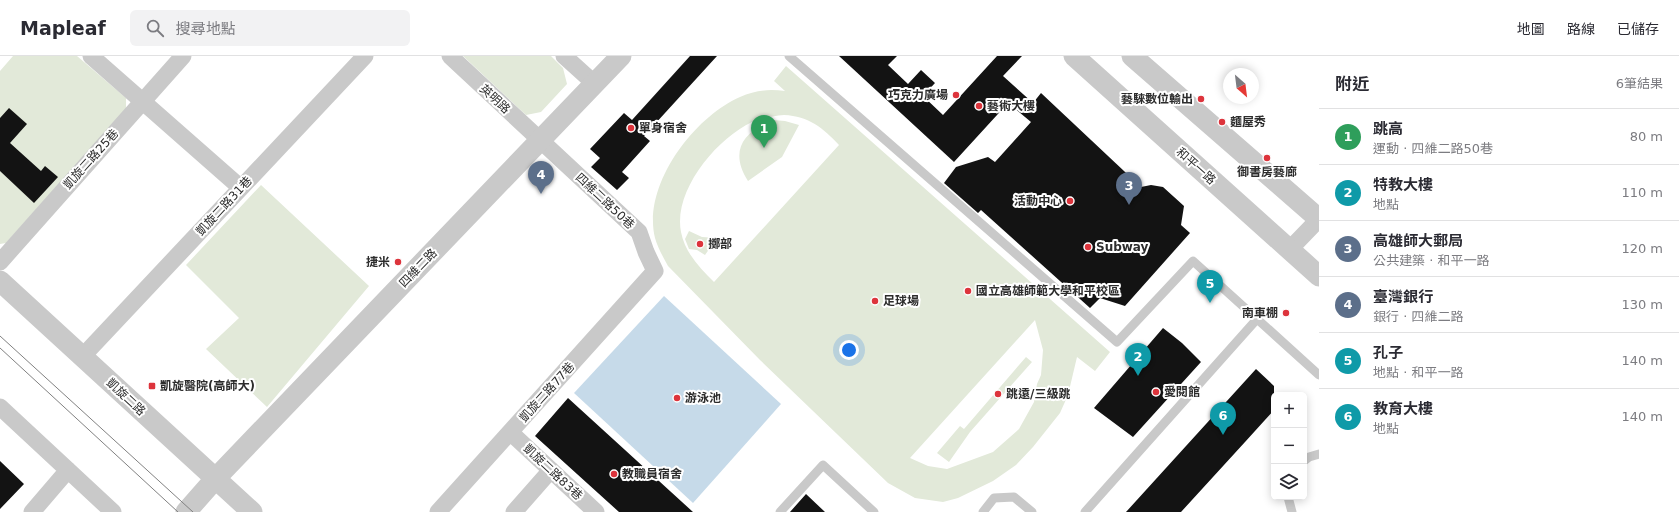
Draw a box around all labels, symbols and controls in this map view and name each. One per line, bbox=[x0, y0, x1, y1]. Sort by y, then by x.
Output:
search box bbox=[130, 10, 410, 46]
text: Mapleaf bbox=[20, 17, 106, 39]
icon: search bbox=[144, 17, 166, 39]
text: 搜尋地點 bbox=[176, 20, 236, 38]
text: 地圖 bbox=[1517, 21, 1545, 37]
text: 路線 bbox=[1567, 21, 1595, 37]
text: 已儲存 bbox=[1617, 21, 1659, 37]
north arrow bbox=[1223, 68, 1259, 104]
text: 附近 bbox=[1335, 74, 1369, 94]
text: 6筆結果 bbox=[1616, 76, 1663, 91]
street label: 英明路 bbox=[477, 82, 513, 116]
place label: 巧克力廣場 bbox=[888, 88, 948, 102]
marker: 巧克力廣場 bbox=[951, 90, 961, 100]
place label: 藝騋數位輸出 bbox=[1121, 92, 1193, 106]
marker: 藝騋數位輸出 bbox=[1196, 94, 1206, 104]
place label: 藝術大樓 bbox=[987, 99, 1035, 113]
marker: 藝術大樓 bbox=[974, 101, 984, 111]
pin: 1 bbox=[751, 115, 777, 148]
place label: 麵屋秀 bbox=[1230, 115, 1266, 129]
marker: 麵屋秀 bbox=[1217, 117, 1227, 127]
text: 跳高 bbox=[1373, 120, 1403, 138]
place label: 單身宿舍 bbox=[639, 121, 687, 135]
marker: 單身宿舍 bbox=[626, 123, 636, 133]
street label: 凱旋二路25巷 bbox=[61, 126, 121, 192]
text: 1 bbox=[1343, 129, 1353, 144]
text: 80 m bbox=[1630, 129, 1663, 144]
text: 運動 · 四維二路50巷 bbox=[1373, 141, 1493, 156]
street label: 和平一路 bbox=[1173, 145, 1219, 187]
marker: 御書房藝廊 bbox=[1262, 153, 1272, 163]
pin: 4 bbox=[528, 161, 554, 194]
place label: 御書房藝廊 bbox=[1237, 165, 1297, 179]
street label: 四維二路50巷 bbox=[573, 170, 637, 232]
pin: 3 bbox=[1116, 172, 1142, 205]
street label: 凱旋二路31巷 bbox=[193, 174, 255, 238]
text: 特教大樓 bbox=[1373, 176, 1433, 194]
text: 2 bbox=[1343, 185, 1353, 200]
text: 110 m bbox=[1621, 185, 1663, 200]
place label: 活動中心 bbox=[1014, 194, 1062, 208]
marker: 活動中心 bbox=[1065, 196, 1075, 206]
text: 地點 bbox=[1373, 197, 1399, 212]
text: 高雄師大郵局 bbox=[1373, 232, 1463, 250]
place label: 擲部 bbox=[708, 237, 732, 251]
marker: 擲部 bbox=[695, 239, 705, 249]
place label: Subway bbox=[1096, 240, 1149, 254]
text: 3 bbox=[1343, 241, 1353, 256]
text: 120 m bbox=[1621, 241, 1663, 256]
marker: Subway bbox=[1083, 242, 1093, 252]
street label: 四維二路 bbox=[396, 246, 440, 290]
text: 公共建築 · 和平一路 bbox=[1373, 253, 1489, 268]
place label: 捷米 bbox=[366, 255, 390, 269]
marker: 捷米 bbox=[393, 257, 403, 267]
pin: 5 bbox=[1197, 270, 1223, 303]
place label: 國立高雄師範大學和平校區 bbox=[976, 284, 1120, 298]
marker: 國立高雄師範大學和平校區 bbox=[963, 286, 973, 296]
text: 臺灣銀行 bbox=[1373, 288, 1433, 306]
place label: 足球場 bbox=[883, 294, 919, 308]
marker: 足球場 bbox=[870, 296, 880, 306]
text: 4 bbox=[1343, 297, 1353, 312]
text: 130 m bbox=[1621, 297, 1663, 312]
place label: 南車棚 bbox=[1242, 306, 1278, 320]
marker: 南車棚 bbox=[1281, 308, 1291, 318]
text: 銀行 · 四維二路 bbox=[1373, 309, 1463, 324]
your location bbox=[839, 340, 859, 360]
pin: 2 bbox=[1125, 343, 1151, 376]
text: 孔子 bbox=[1373, 344, 1403, 362]
text: 5 bbox=[1343, 353, 1353, 368]
text: 140 m bbox=[1621, 353, 1663, 368]
street label: 凱旋二路77巷 bbox=[517, 359, 577, 425]
text: 地點 · 和平一路 bbox=[1373, 365, 1463, 380]
street label: 凱旋二路 bbox=[104, 376, 148, 418]
place label: 凱旋醫院(高師大) bbox=[160, 379, 255, 393]
marker: 凱旋醫院(高師大) bbox=[147, 381, 157, 391]
place label: 愛閱館 bbox=[1164, 385, 1200, 399]
place label: 跳遠/三級跳 bbox=[1006, 387, 1070, 401]
marker: 愛閱館 bbox=[1151, 387, 1161, 397]
marker: 跳遠/三級跳 bbox=[993, 389, 1003, 399]
place label: 游泳池 bbox=[685, 391, 721, 405]
map controls bbox=[1271, 392, 1307, 500]
button: + bbox=[1271, 392, 1307, 428]
marker: 游泳池 bbox=[672, 393, 682, 403]
text: 教育大樓 bbox=[1373, 400, 1433, 418]
pin: 6 bbox=[1210, 402, 1236, 435]
text: 6 bbox=[1343, 409, 1353, 424]
text: 140 m bbox=[1621, 409, 1663, 424]
text: 地點 bbox=[1373, 421, 1399, 436]
button: − bbox=[1271, 428, 1307, 464]
street label: 凱旋二路83巷 bbox=[521, 441, 585, 503]
button: layers bbox=[1271, 464, 1307, 500]
place label: 教職員宿舍 bbox=[622, 467, 682, 481]
marker: 教職員宿舍 bbox=[609, 469, 619, 479]

